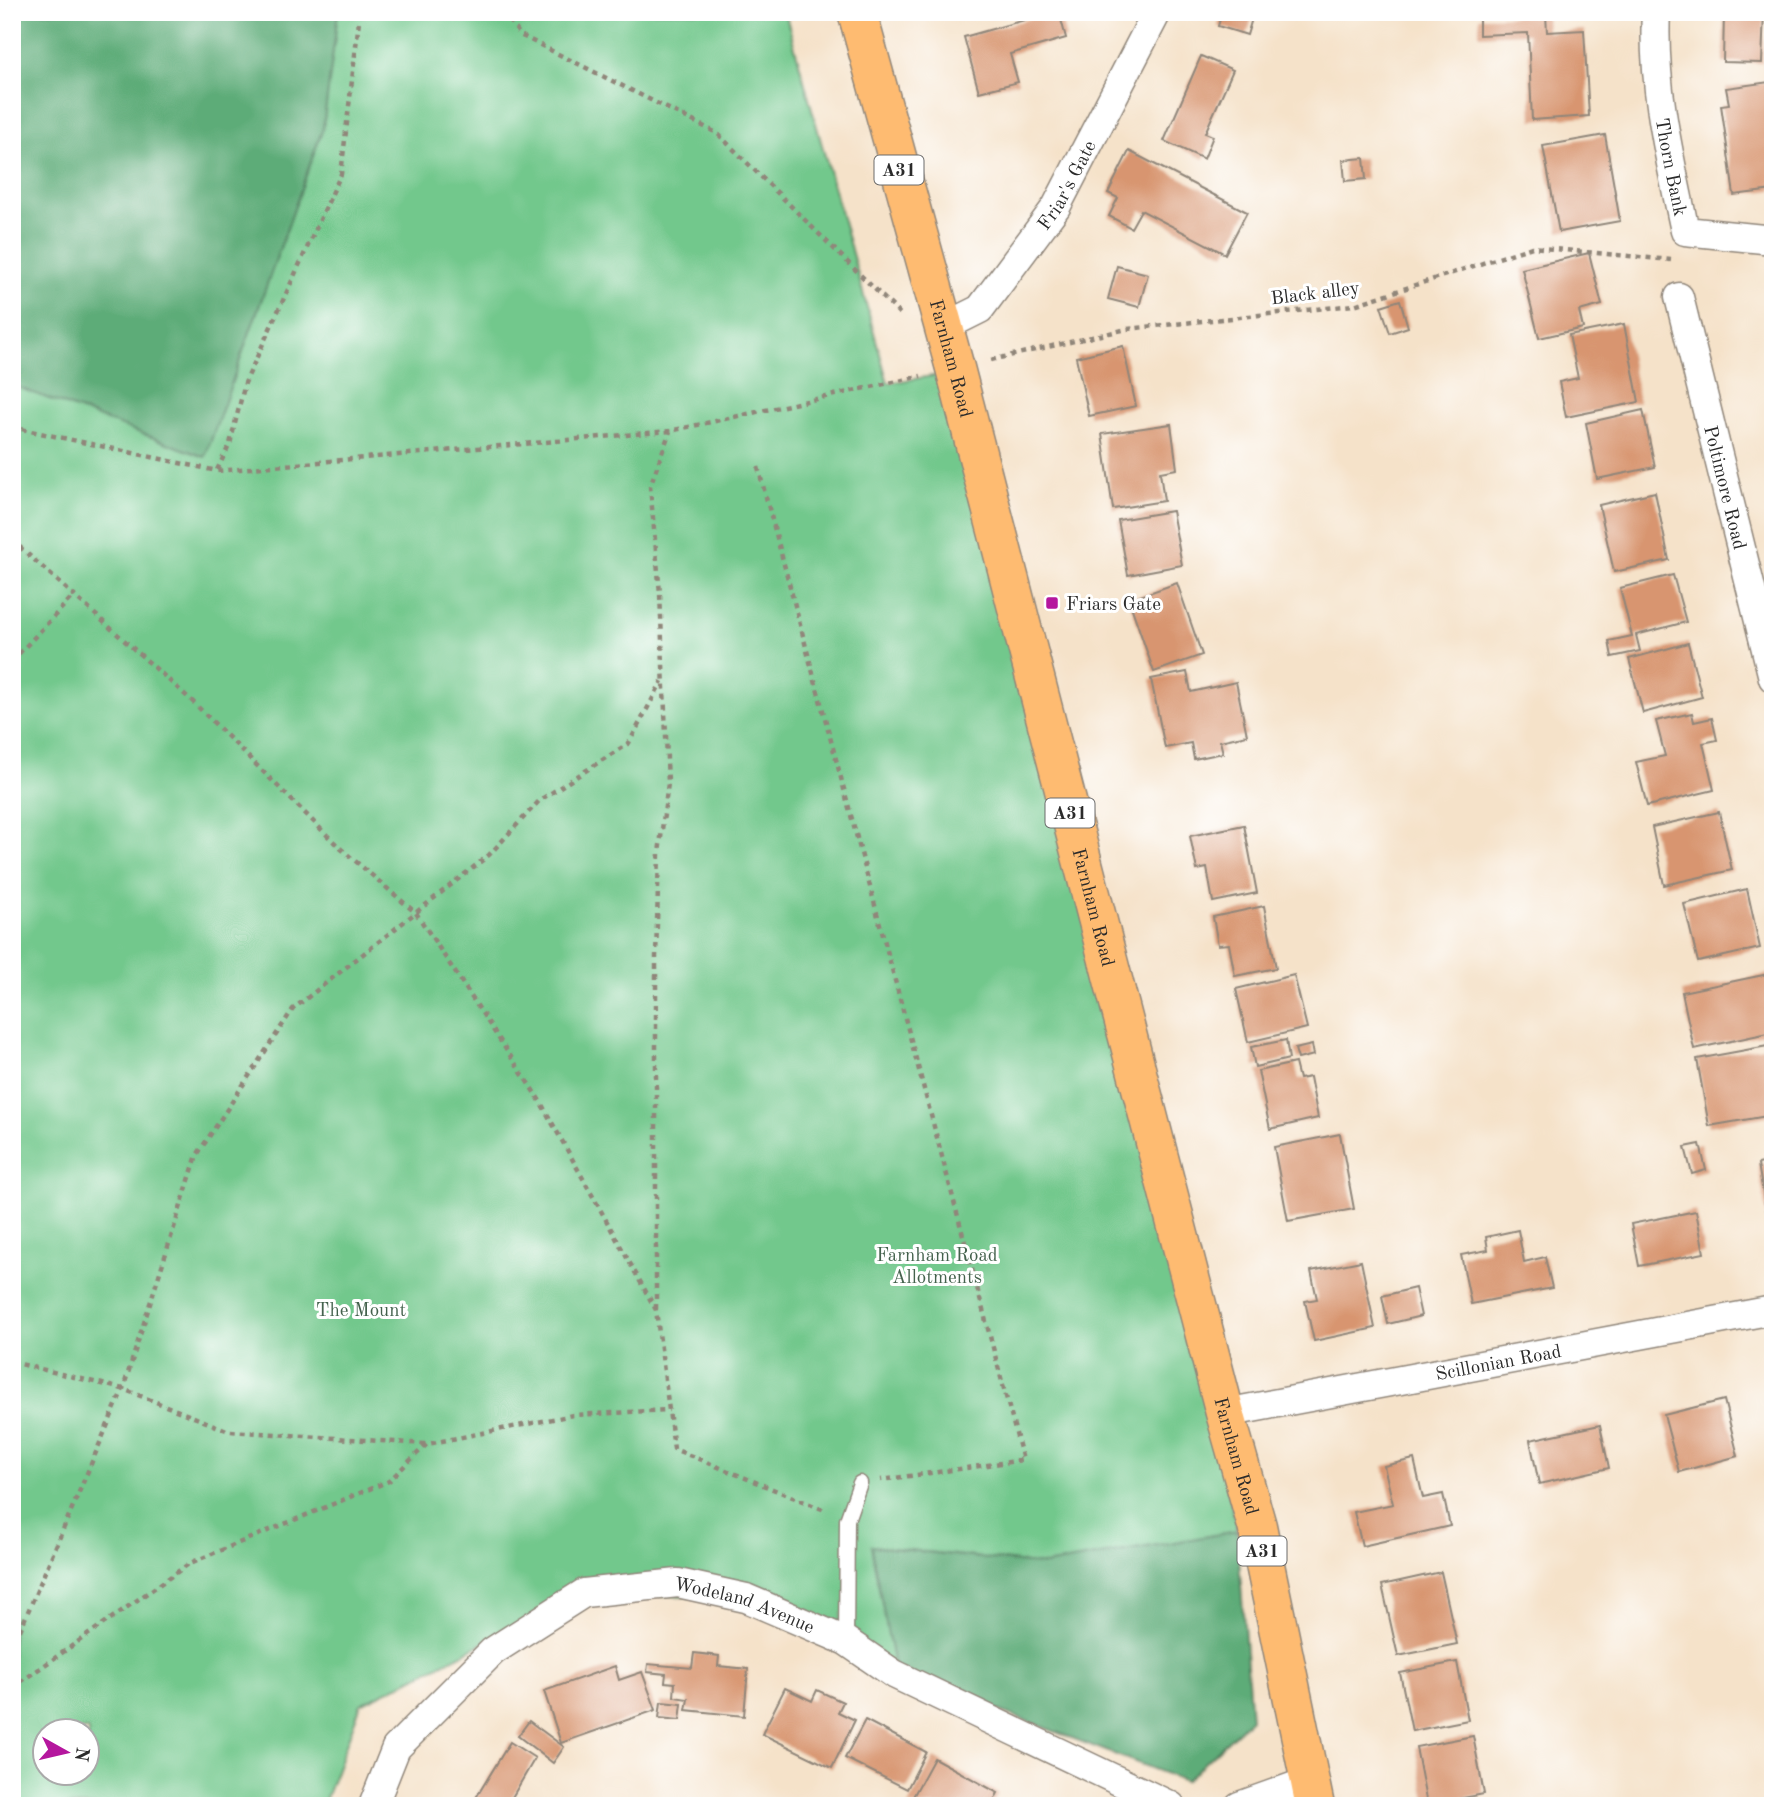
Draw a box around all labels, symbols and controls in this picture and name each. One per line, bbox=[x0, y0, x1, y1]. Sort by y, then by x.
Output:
street label: Thorn Bank bbox=[1651, 117, 1689, 218]
street label: Friar's Gate bbox=[1035, 138, 1101, 235]
road number: A31 bbox=[874, 155, 923, 184]
street label: Black alley bbox=[1270, 280, 1361, 309]
street label: Farnham Road bbox=[925, 298, 974, 420]
street label: Poltimore Road bbox=[1699, 424, 1748, 552]
marker: Friars Gate bbox=[1044, 595, 1060, 611]
place label: Friars Gate bbox=[1066, 596, 1161, 615]
road number: A31 bbox=[1046, 798, 1094, 828]
street label: Farnham Road bbox=[1067, 846, 1116, 969]
park label: Farnham Road Allotments bbox=[876, 1247, 998, 1288]
park label: The Mount bbox=[316, 1302, 406, 1321]
street label: Scillonian Road bbox=[1434, 1343, 1563, 1385]
street label: Farnham Road bbox=[1209, 1395, 1260, 1518]
road number: A31 bbox=[1238, 1536, 1286, 1566]
street label: Wodeland Avenue bbox=[672, 1575, 817, 1638]
north arrow bbox=[32, 1716, 102, 1786]
text: N bbox=[70, 1746, 91, 1763]

